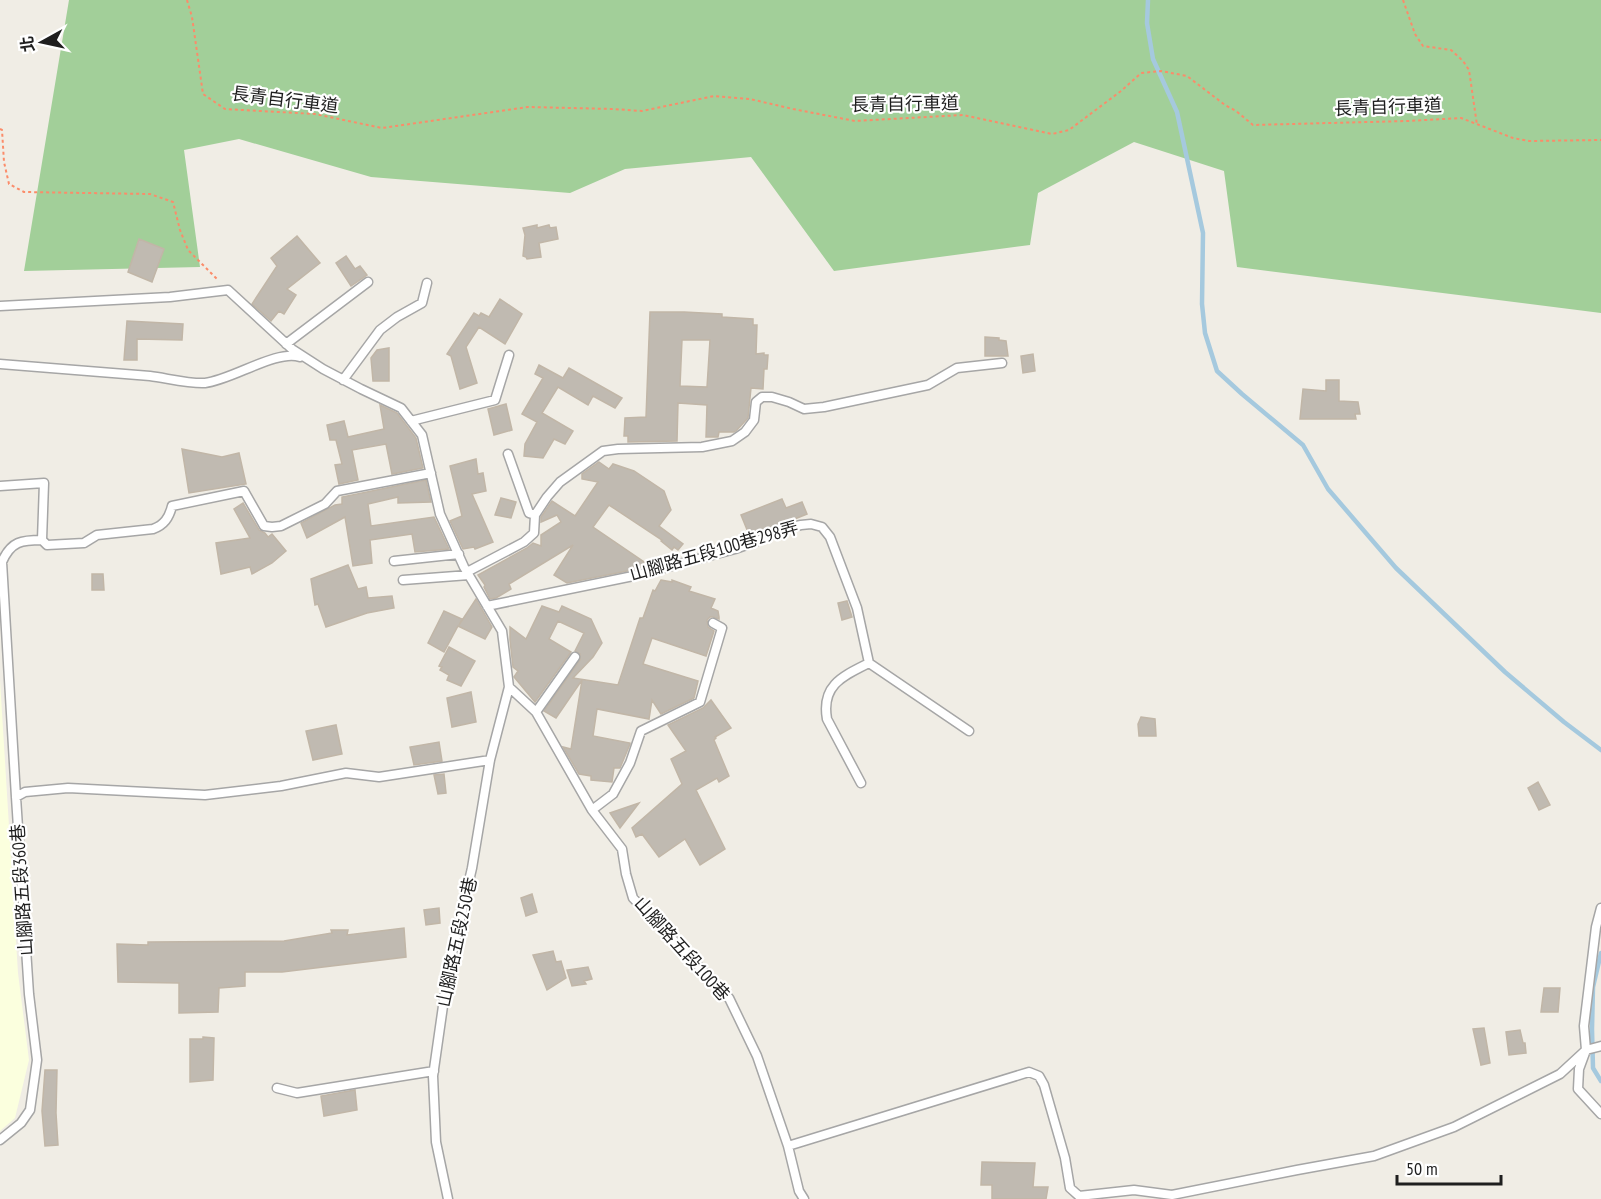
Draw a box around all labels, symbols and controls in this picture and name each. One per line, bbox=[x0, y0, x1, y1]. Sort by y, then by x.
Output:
north arrow bbox=[12, 12, 72, 72]
text: 北 bbox=[16, 35, 38, 53]
street label: 長青自行車道 bbox=[230, 82, 340, 117]
street label: 長青自行車道 bbox=[851, 91, 959, 116]
street label: 長青自行車道 bbox=[1334, 93, 1442, 120]
street label: 山腳路五段100巷298弄 bbox=[627, 515, 801, 586]
street label: 山腳路五段360巷 bbox=[5, 823, 38, 957]
street label: 山腳路五段250巷 bbox=[432, 875, 482, 1009]
street label: 山腳路五段100巷 bbox=[630, 892, 735, 1006]
scale bar bbox=[1397, 1148, 1500, 1186]
text: 50 m bbox=[1406, 1157, 1438, 1180]

